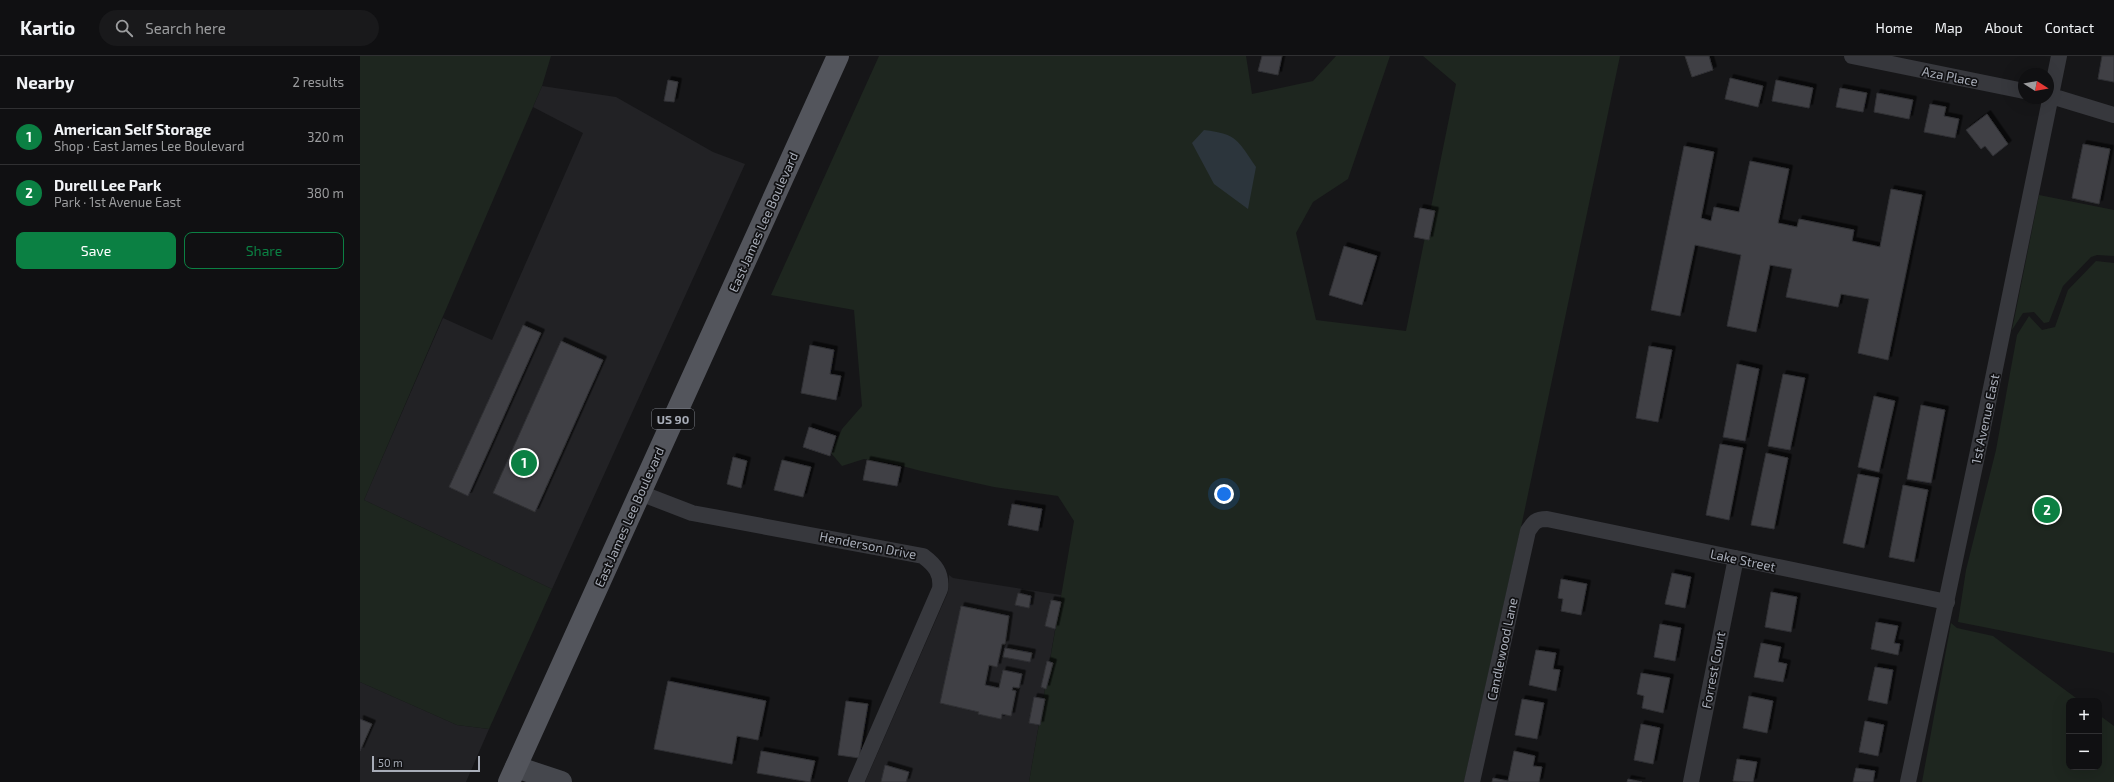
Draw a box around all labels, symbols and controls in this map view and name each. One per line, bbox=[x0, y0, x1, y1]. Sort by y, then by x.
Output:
search box bbox=[99, 10, 379, 46]
text: Kartio bbox=[20, 16, 75, 39]
icon: search bbox=[113, 17, 135, 39]
text: Search here bbox=[145, 19, 226, 37]
text: Home bbox=[1876, 19, 1913, 36]
text: Map bbox=[1935, 19, 1963, 36]
text: About bbox=[1985, 19, 2023, 36]
text: Contact bbox=[2045, 19, 2094, 36]
street label: Aza Place bbox=[1921, 63, 1979, 89]
north arrow bbox=[2018, 68, 2054, 104]
text: Nearby bbox=[16, 72, 74, 92]
text: 2 results bbox=[292, 74, 344, 90]
text: American Self Storage bbox=[54, 120, 211, 138]
text: 1 bbox=[26, 129, 32, 145]
text: 320 m bbox=[307, 129, 344, 145]
text: Shop · East James Lee Boulevard bbox=[54, 138, 244, 154]
street label: East James Lee Boulevard bbox=[725, 149, 801, 295]
text: Durell Lee Park bbox=[54, 176, 161, 194]
text: 2 bbox=[25, 185, 33, 201]
text: 380 m bbox=[307, 185, 344, 201]
text: Park · 1st Avenue East bbox=[54, 194, 181, 210]
button: Save bbox=[16, 232, 176, 269]
button: Share bbox=[184, 232, 344, 269]
street label: 1st Avenue East bbox=[1968, 372, 2002, 466]
road number: US 90 bbox=[652, 409, 694, 429]
street label: East James Lee Boulevard bbox=[591, 444, 667, 590]
pin: 1 bbox=[511, 448, 537, 478]
your location bbox=[1214, 484, 1234, 504]
pin: 2 bbox=[2034, 495, 2060, 525]
street label: Henderson Drive bbox=[818, 528, 918, 562]
street label: Lake Street bbox=[1709, 545, 1777, 575]
street label: Candlewood Lane bbox=[1483, 596, 1521, 702]
street label: Forrest Court bbox=[1698, 630, 1728, 710]
map controls bbox=[2066, 698, 2102, 770]
button: + bbox=[2066, 698, 2102, 734]
button: − bbox=[2066, 734, 2102, 770]
scale bar bbox=[372, 754, 480, 773]
text: 50 m bbox=[378, 756, 403, 769]

